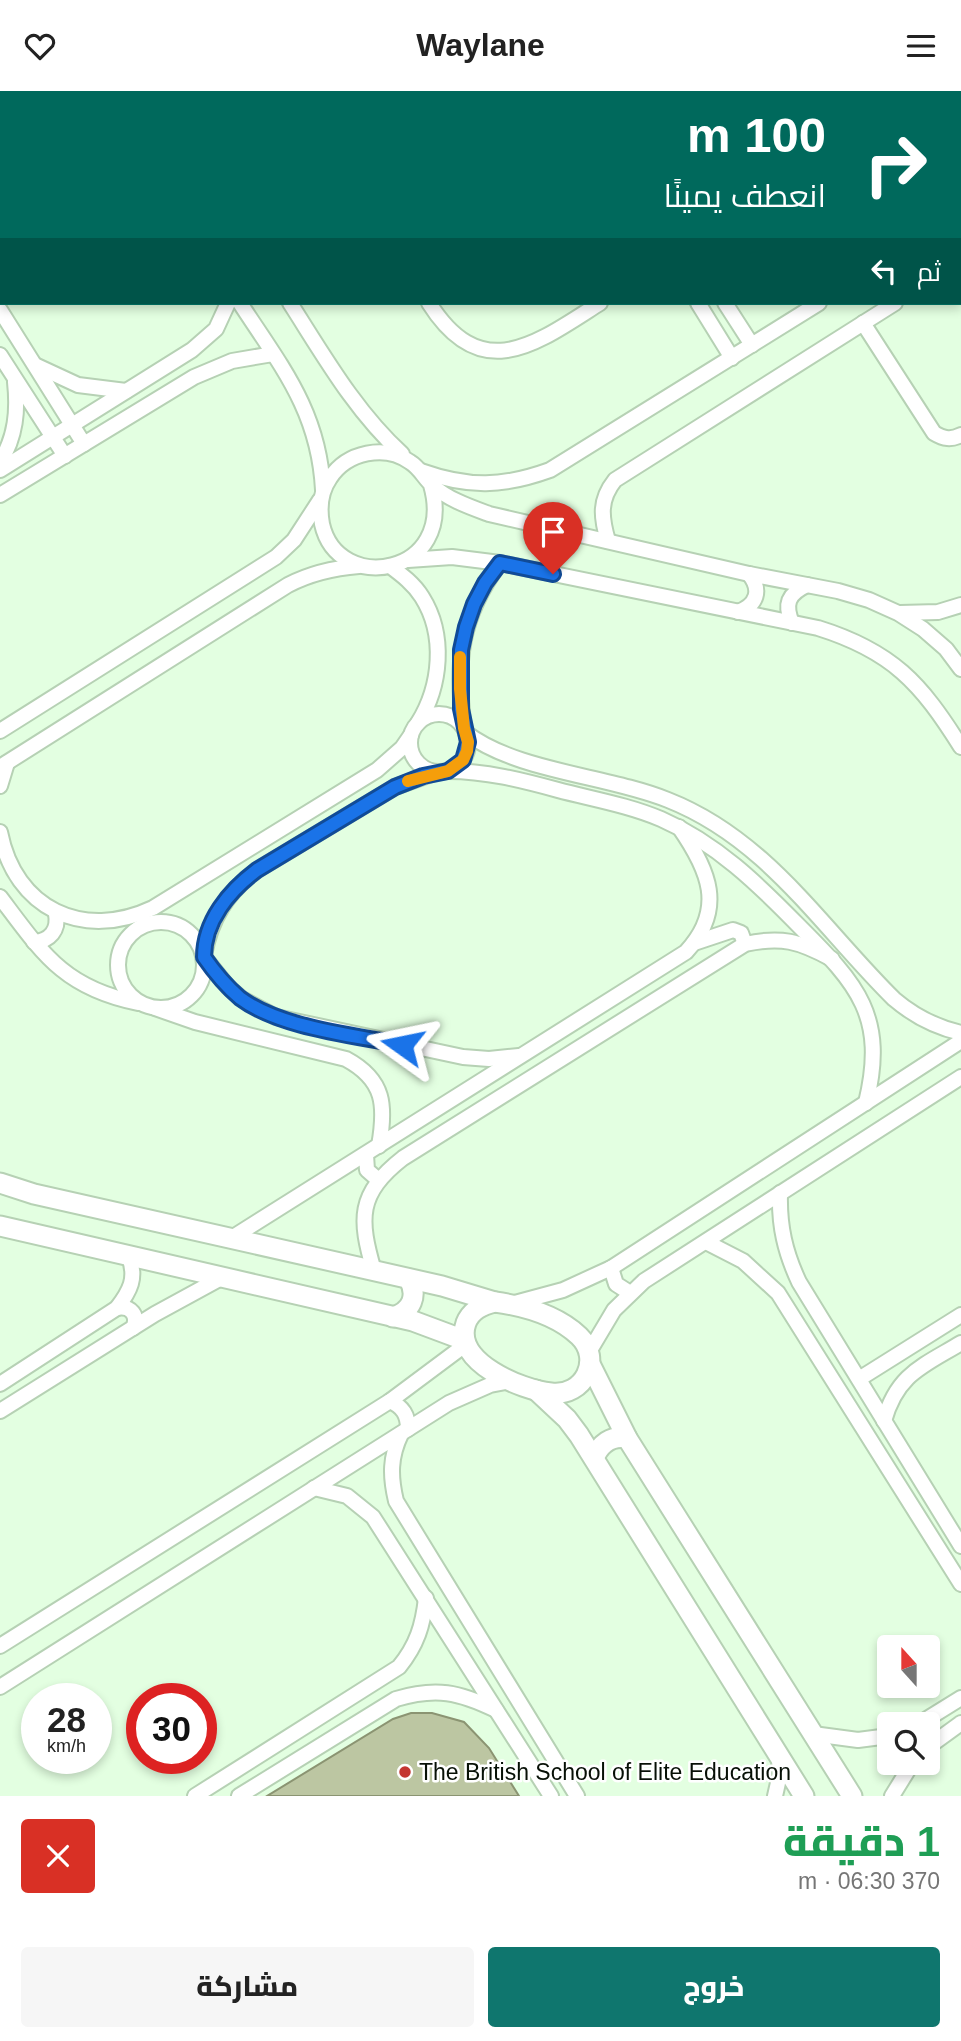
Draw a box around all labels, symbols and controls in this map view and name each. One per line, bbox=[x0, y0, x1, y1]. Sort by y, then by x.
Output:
icon: heart bbox=[21, 27, 59, 65]
text: Waylane bbox=[416, 27, 545, 63]
icon: menu bbox=[902, 27, 940, 65]
text: 100 m bbox=[687, 108, 826, 162]
icon: right bbox=[850, 119, 941, 210]
text: انعطف يمينًا bbox=[663, 178, 826, 214]
icon: left bbox=[865, 252, 903, 290]
text: ثم bbox=[917, 257, 941, 287]
pin bbox=[523, 502, 583, 574]
icon: arrive bbox=[534, 513, 572, 551]
position arrow bbox=[365, 1008, 439, 1082]
north arrow bbox=[877, 1635, 940, 1697]
map controls bbox=[877, 1635, 940, 1775]
speed limit sign: 30 bbox=[126, 1683, 217, 1774]
text: 28 bbox=[47, 1700, 86, 1739]
button: search bbox=[877, 1712, 940, 1775]
text: km/h bbox=[47, 1736, 86, 1756]
place label: The British School of Elite Education bbox=[419, 1759, 791, 1785]
marker: The British School of Elite Education bbox=[397, 1764, 413, 1780]
text: 1 دقيقة bbox=[783, 1818, 940, 1865]
button: close bbox=[21, 1819, 95, 1893]
text: 370 m · 06:30 bbox=[798, 1868, 940, 1894]
button: مشاركة bbox=[21, 1947, 474, 2027]
button: خروج bbox=[488, 1947, 940, 2027]

